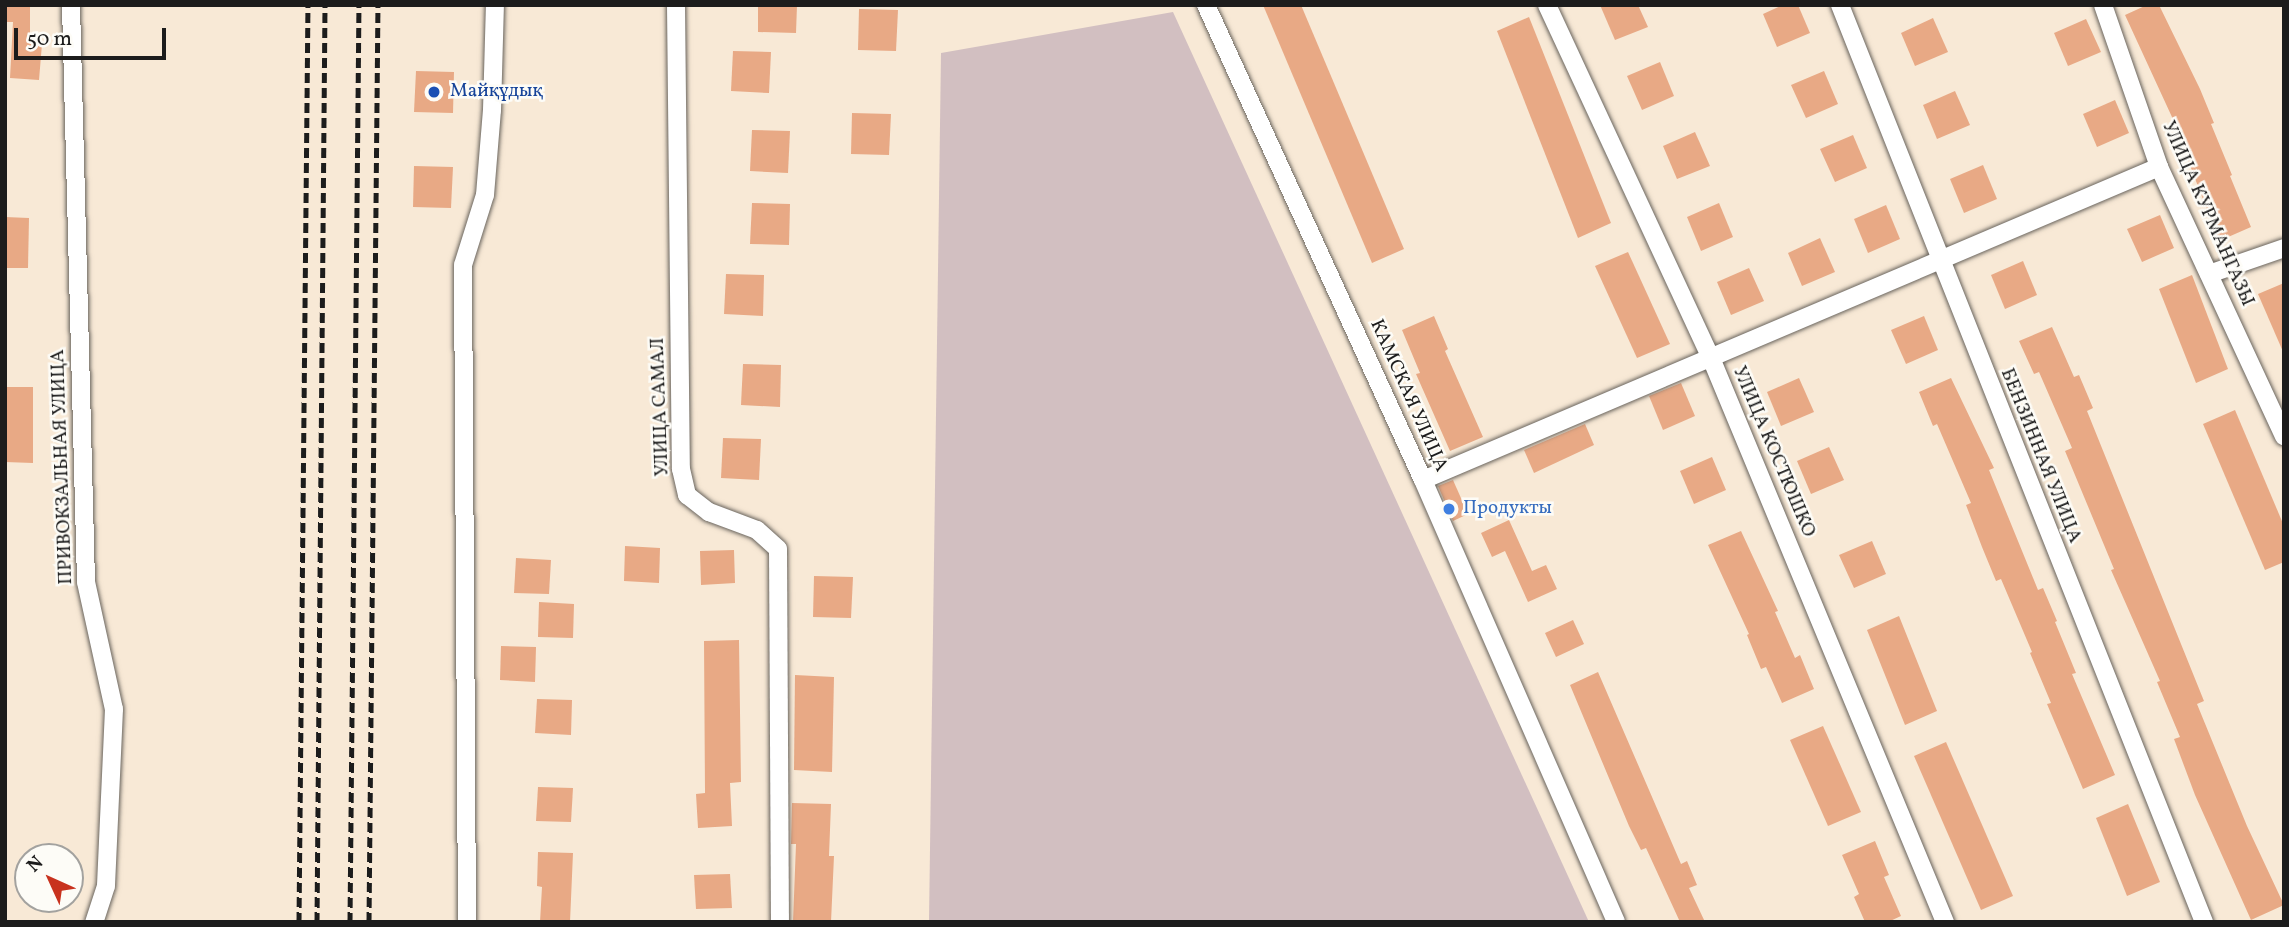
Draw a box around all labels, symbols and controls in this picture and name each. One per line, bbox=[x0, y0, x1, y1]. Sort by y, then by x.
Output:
scale bar bbox=[18, 14, 170, 58]
text: 50 m bbox=[27, 25, 72, 54]
place label: Майқұдық bbox=[450, 81, 543, 103]
marker: Майқұдық bbox=[424, 82, 444, 102]
street label: УЛИЦА КУРМАНГАЗЫ bbox=[2156, 118, 2258, 310]
street label: КАМСКАЯ УЛИЦА bbox=[1364, 316, 1452, 476]
street label: УЛИЦА САМАЛ bbox=[647, 337, 675, 477]
street label: ПРИВОКЗАЛЬНАЯ УЛИЦА bbox=[48, 349, 78, 585]
street label: УЛИЦА КОСТЮШКО bbox=[1727, 363, 1819, 541]
street label: БЕНЗИННАЯ УЛИЦА bbox=[1995, 365, 2085, 547]
place label: Продукты bbox=[1463, 498, 1552, 520]
marker: Продукты bbox=[1441, 501, 1457, 517]
north arrow bbox=[14, 843, 84, 913]
text: N bbox=[21, 851, 50, 879]

